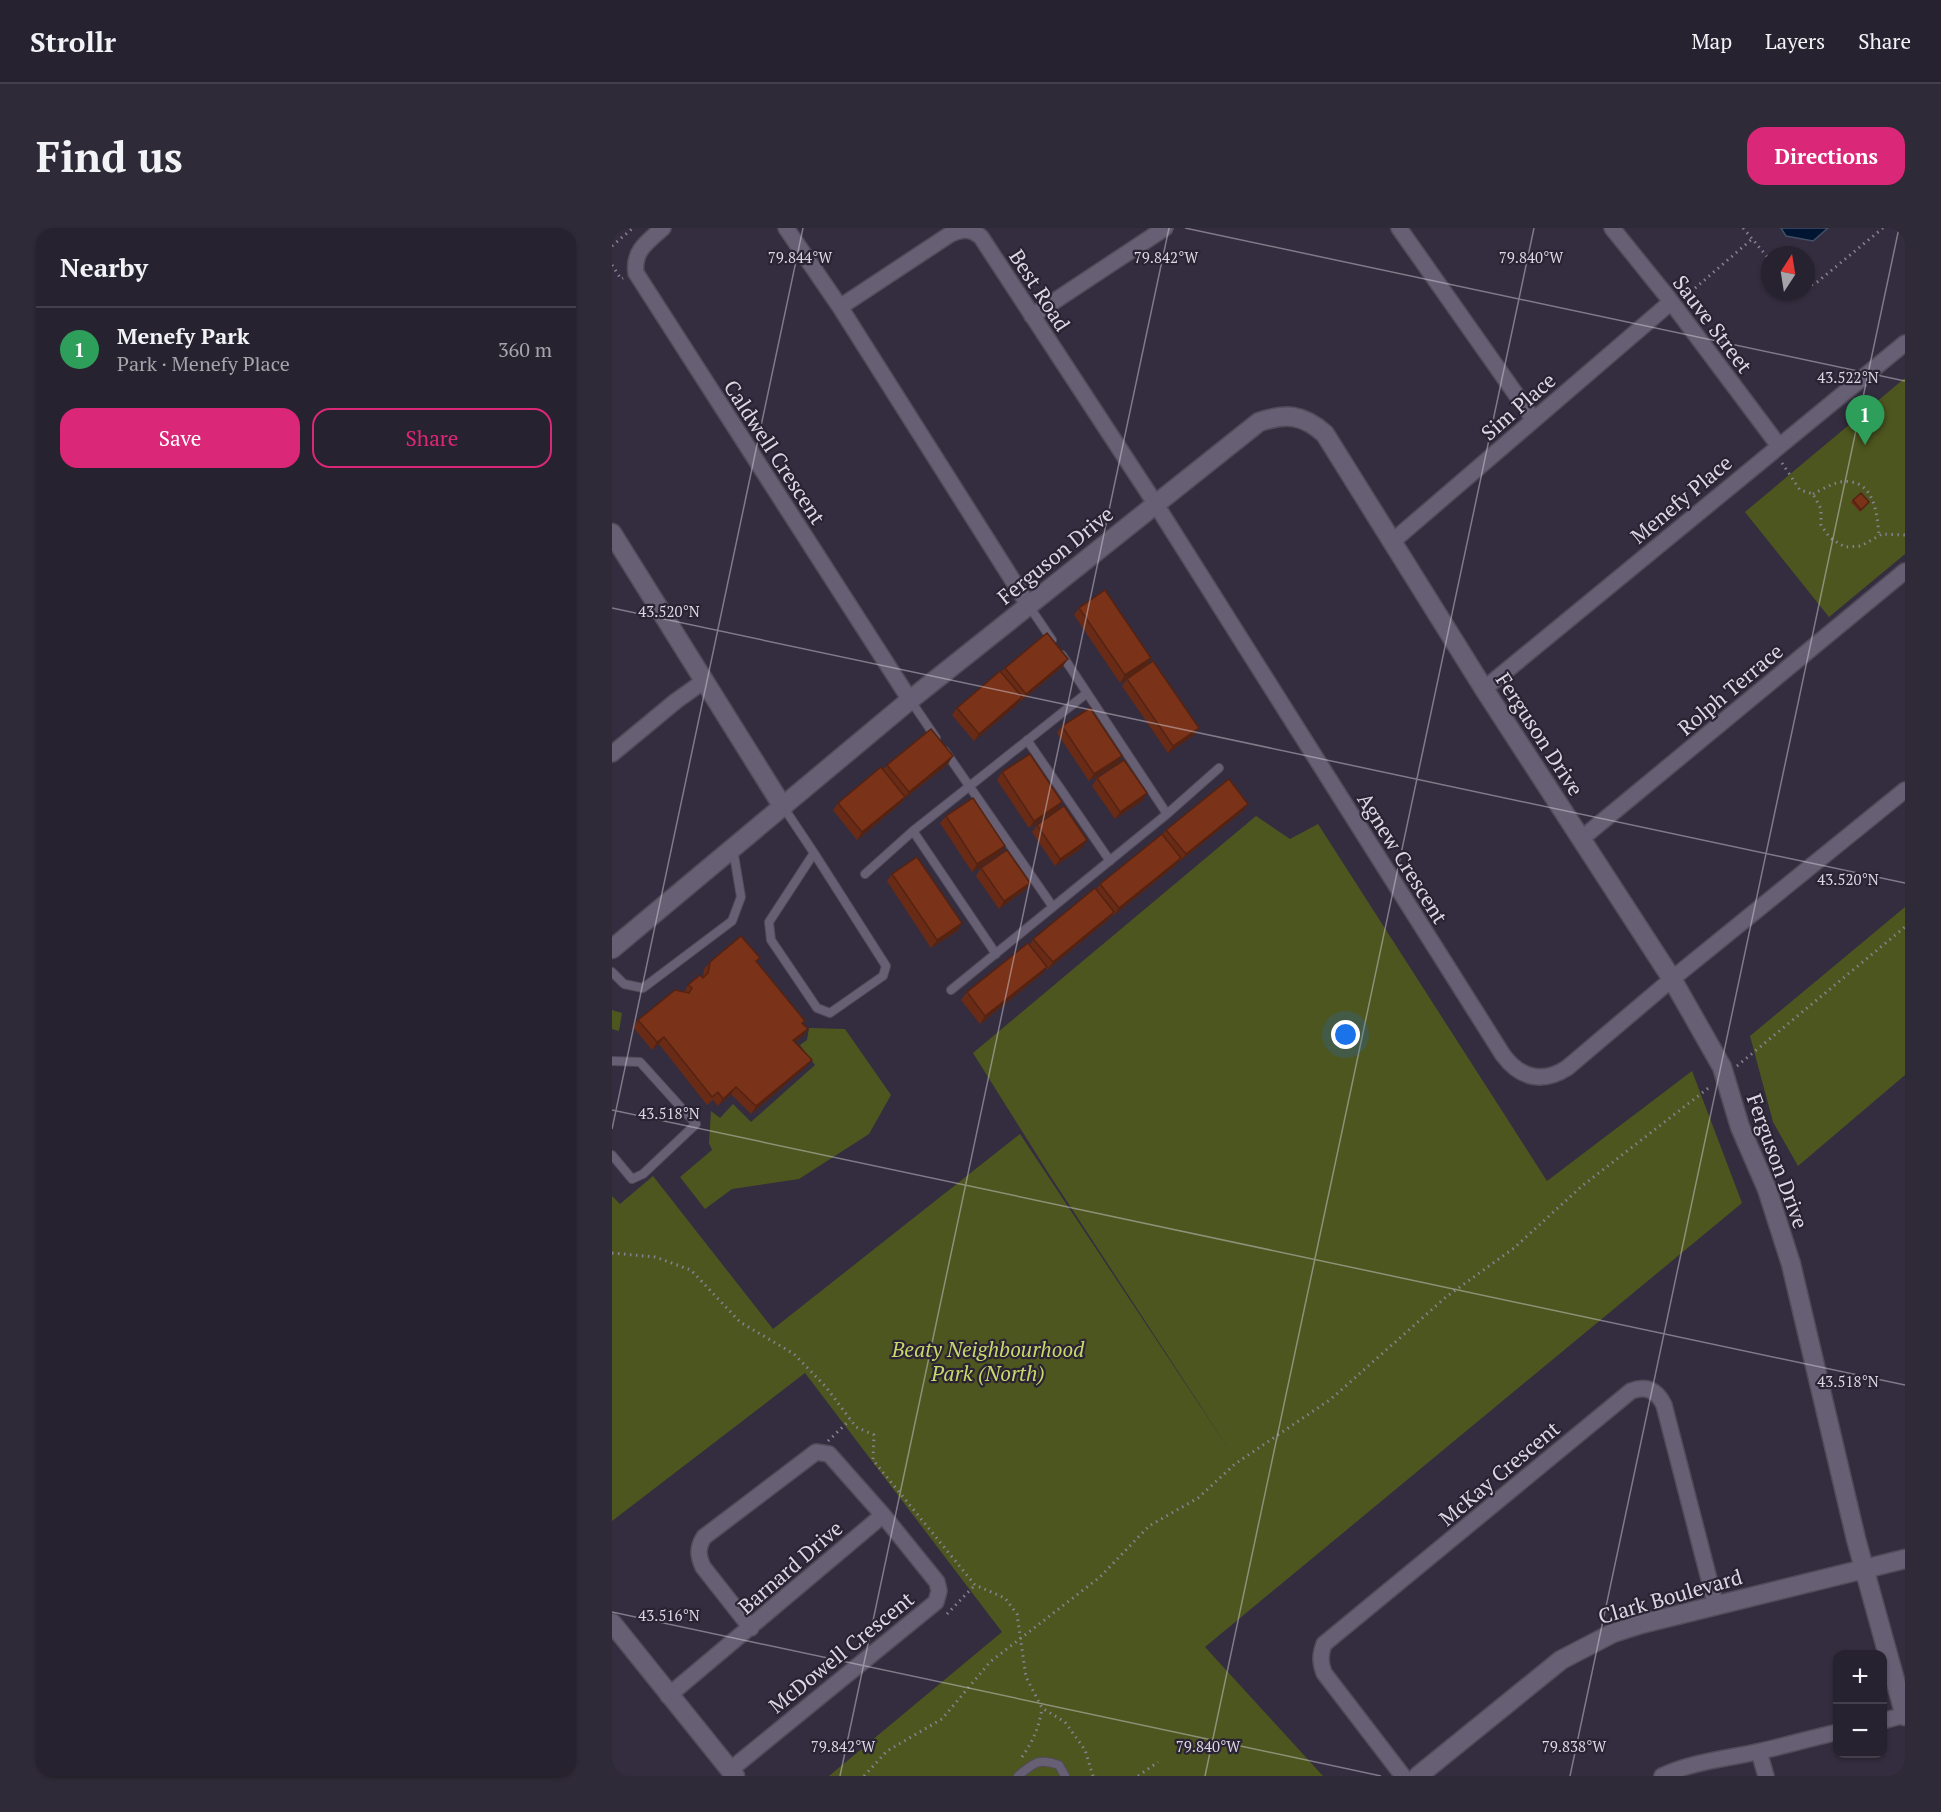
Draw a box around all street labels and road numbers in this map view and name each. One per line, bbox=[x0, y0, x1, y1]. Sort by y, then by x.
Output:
street label: Best Road bbox=[1003, 244, 1077, 337]
street label: Sauve Street bbox=[1667, 269, 1759, 379]
street label: Sim Place bbox=[1475, 366, 1561, 446]
street label: Caldwell Crescent bbox=[718, 374, 832, 530]
street label: Menefy Place bbox=[1624, 448, 1738, 550]
street label: Ferguson Drive bbox=[991, 500, 1119, 610]
street label: Rolph Terrace bbox=[1672, 637, 1788, 741]
street label: Ferguson Drive bbox=[1490, 667, 1590, 801]
street label: Agnew Crescent bbox=[1352, 787, 1455, 929]
street label: Ferguson Drive bbox=[1741, 1090, 1815, 1232]
street label: McKay Crescent bbox=[1433, 1414, 1565, 1532]
street label: Barnard Drive bbox=[732, 1514, 848, 1620]
street label: Clark Boulevard bbox=[1595, 1562, 1746, 1630]
street label: McDowell Crescent bbox=[763, 1585, 920, 1719]

